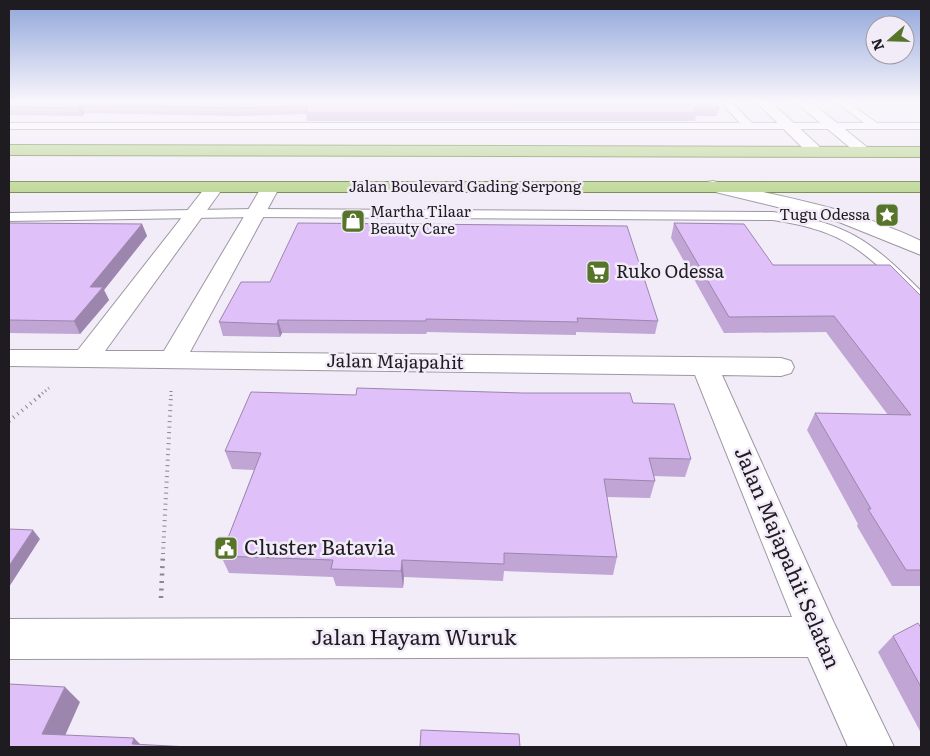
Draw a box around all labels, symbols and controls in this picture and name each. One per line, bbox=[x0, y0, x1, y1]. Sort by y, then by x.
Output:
north arrow bbox=[865, 15, 915, 65]
text: N bbox=[865, 36, 888, 54]
street label: Jalan Boulevard Gading Serpong bbox=[349, 174, 582, 197]
place label: Martha Tilaar Beauty Care bbox=[370, 199, 471, 239]
place label: Tugu Odessa bbox=[779, 202, 871, 225]
place icon: Tugu Odessa bbox=[874, 202, 900, 228]
shop icon: Martha Tilaar Beauty Care bbox=[340, 208, 366, 234]
place label: Ruko Odessa bbox=[616, 257, 724, 284]
supermarket icon: Ruko Odessa bbox=[585, 259, 611, 285]
street label: Jalan Majapahit bbox=[326, 346, 465, 375]
street label: Jalan Majapahit Selatan bbox=[728, 441, 850, 673]
place label: Cluster Batavia bbox=[244, 530, 396, 561]
public building icon: Cluster Batavia bbox=[213, 535, 239, 561]
street label: Jalan Hayam Wuruk bbox=[311, 620, 517, 651]

